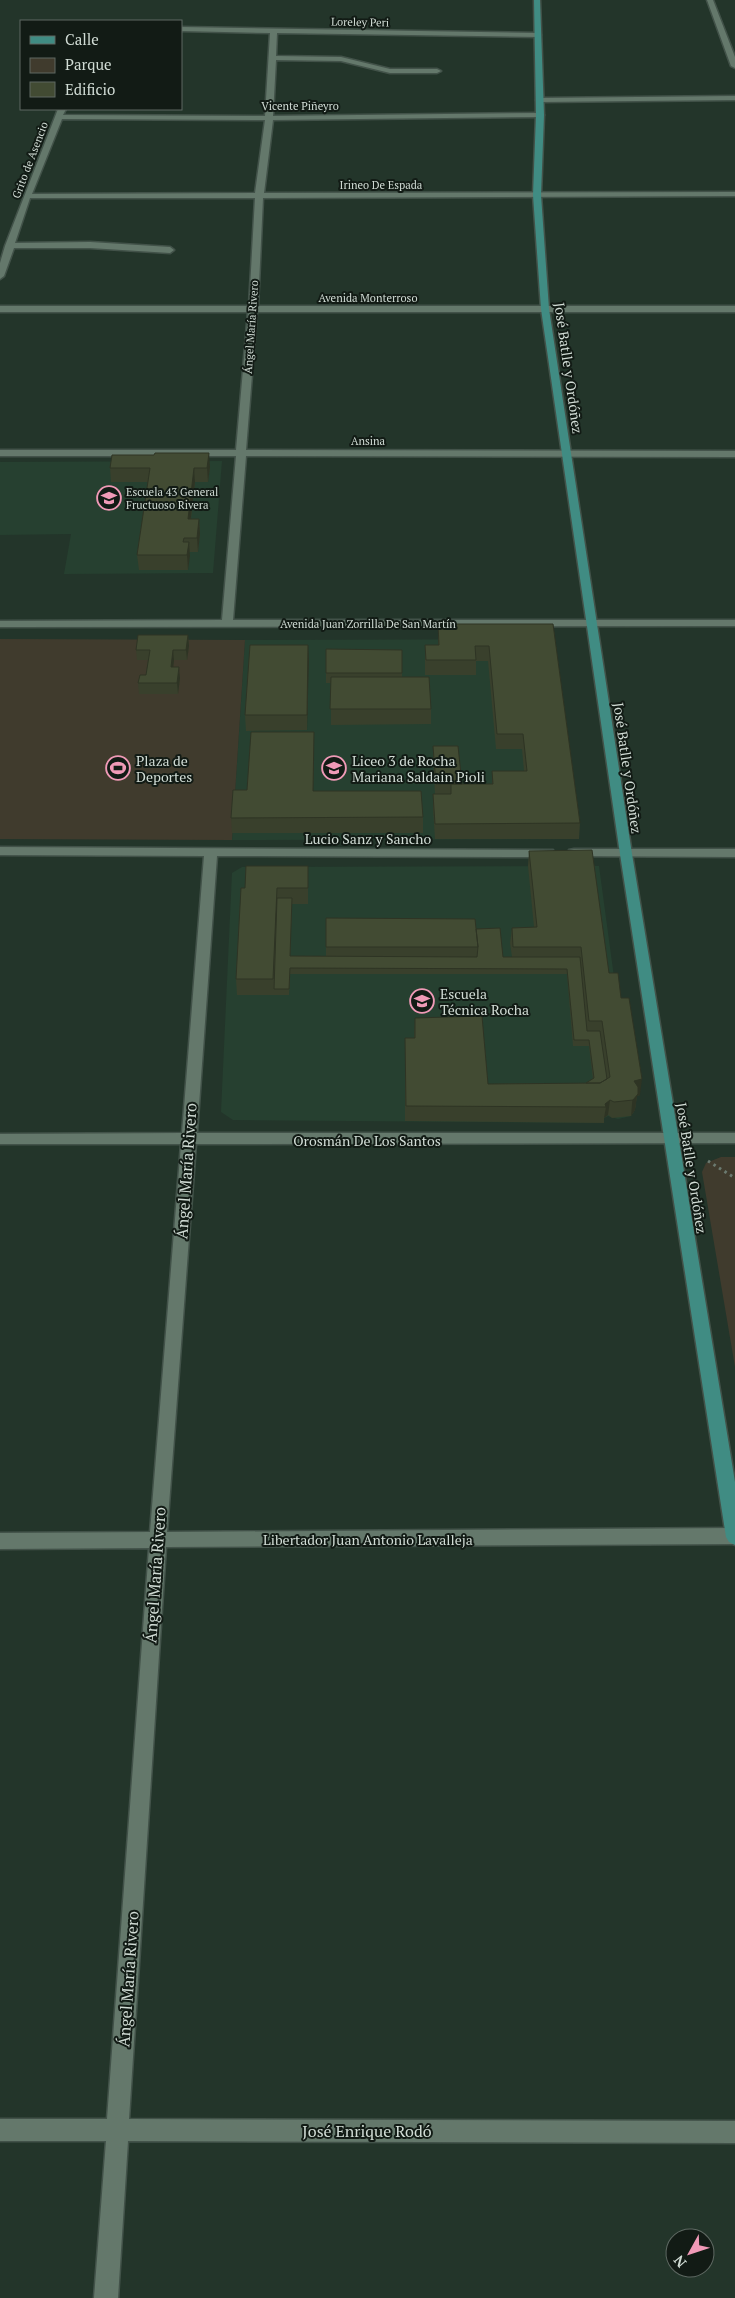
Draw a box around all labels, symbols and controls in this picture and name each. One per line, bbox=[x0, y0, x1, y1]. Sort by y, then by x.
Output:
street label: Loreley Peri bbox=[331, 14, 389, 30]
legend bbox=[20, 20, 182, 110]
text: Calle bbox=[65, 29, 99, 49]
text: Parque bbox=[65, 54, 112, 74]
text: Edificio bbox=[65, 79, 115, 99]
street label: Vicente Piñeyro bbox=[261, 99, 339, 113]
street label: Grito de Asencio bbox=[9, 120, 51, 200]
street label: Irineo De Espada bbox=[340, 178, 423, 192]
street label: Ángel María Rivero bbox=[241, 280, 261, 374]
street label: Avenida Monterroso bbox=[319, 291, 417, 305]
street label: José Batlle y Ordóñez bbox=[550, 301, 588, 435]
street label: Ansina bbox=[351, 434, 386, 448]
school or university icon: Escuela 43 General Fructuoso Rivera bbox=[96, 485, 122, 511]
place label: Escuela 43 General Fructuoso Rivera bbox=[126, 485, 218, 512]
street label: Avenida Juan Zorrilla De San Martín bbox=[280, 617, 456, 631]
street label: José Batlle y Ordóñez bbox=[609, 701, 647, 835]
place label: Plaza de Deportes bbox=[136, 751, 192, 786]
place label: Liceo 3 de Rocha Mariana Saldain Pioli bbox=[352, 751, 485, 786]
sports icon: Plaza de Deportes bbox=[105, 755, 131, 781]
school or university icon: Liceo 3 de Rocha Mariana Saldain Pioli bbox=[321, 755, 347, 781]
street label: Lucio Sanz y Sancho bbox=[305, 829, 432, 848]
place label: Escuela Técnica Rocha bbox=[440, 984, 529, 1019]
school or university icon: Escuela Técnica Rocha bbox=[409, 988, 435, 1014]
street label: José Batlle y Ordóñez bbox=[672, 1101, 712, 1235]
street label: Ángel María Rivero bbox=[170, 1102, 202, 1240]
street label: Orosmán De Los Santos bbox=[293, 1131, 441, 1150]
street label: Ángel María Rivero bbox=[139, 1506, 171, 1644]
street label: Libertador Juan Antonio Lavalleja bbox=[263, 1530, 473, 1549]
street label: Ángel María Rivero bbox=[112, 1910, 144, 2048]
street label: José Enrique Rodó bbox=[302, 2120, 432, 2142]
north arrow bbox=[665, 2228, 715, 2278]
text: N bbox=[669, 2251, 690, 2272]

